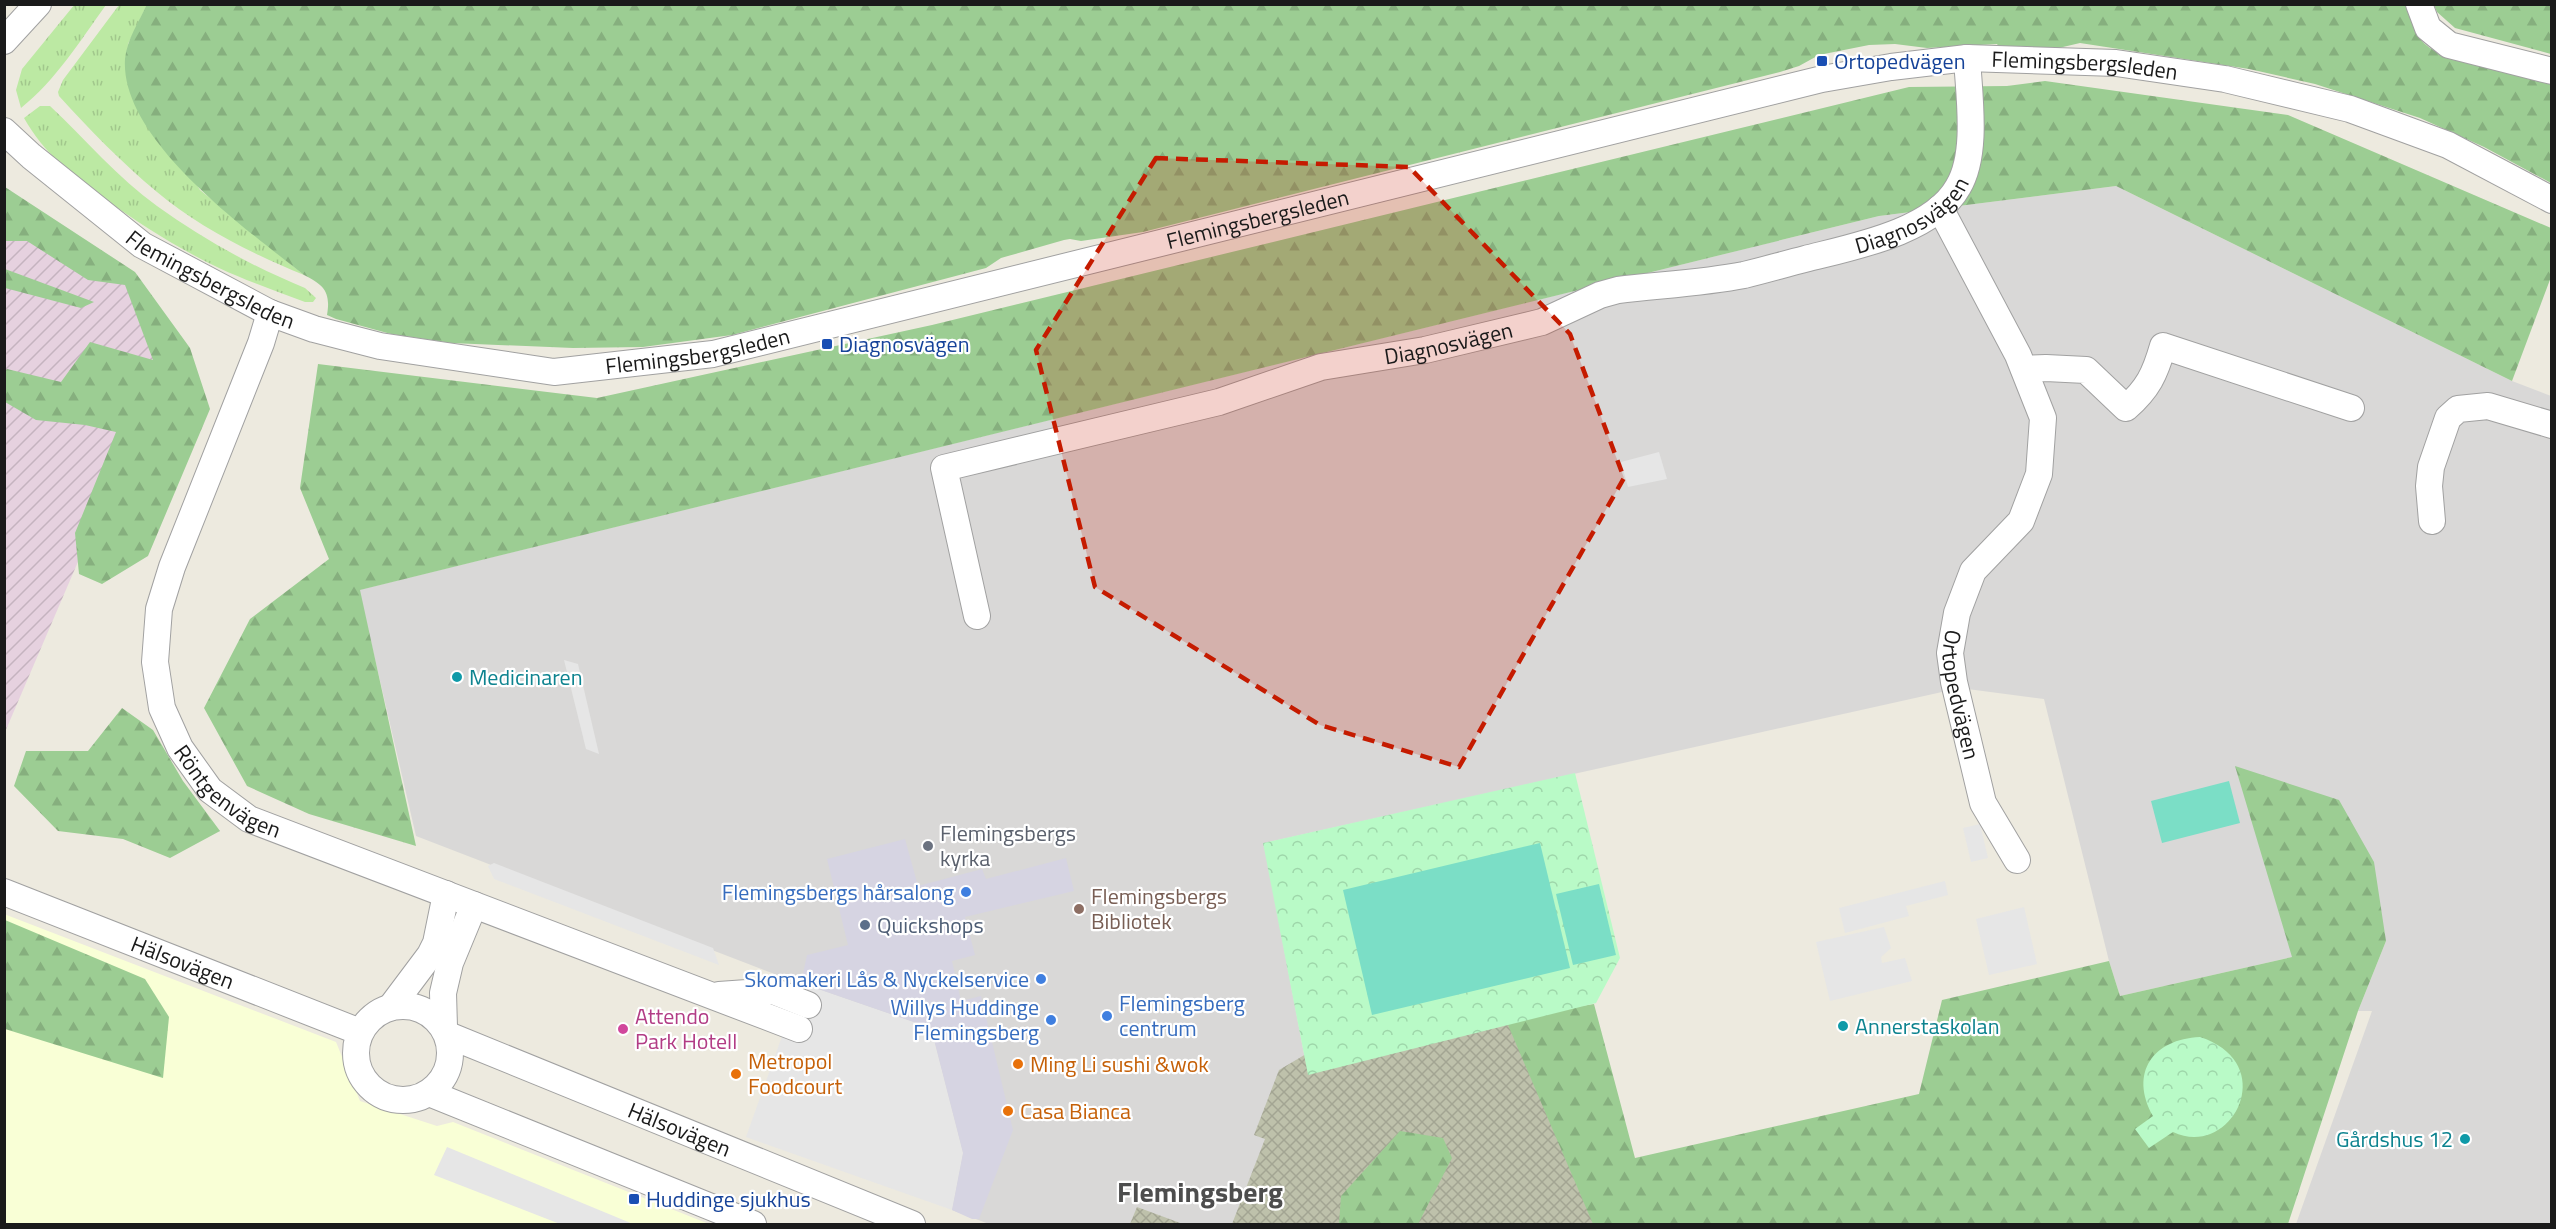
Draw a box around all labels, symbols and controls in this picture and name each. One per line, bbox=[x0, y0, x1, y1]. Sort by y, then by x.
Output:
street label: Flemingsbergsleden bbox=[1991, 42, 2180, 89]
place label: Ortopedvägen bbox=[1834, 44, 1965, 78]
marker: Ortopedvägen bbox=[1815, 54, 1829, 68]
street label: Diagnosvägen bbox=[1851, 171, 1977, 263]
street label: Flemingsbergsleden bbox=[1163, 180, 1352, 258]
street label: Flemingsbergsleden bbox=[118, 221, 300, 338]
street label: Diagnosvägen bbox=[1382, 313, 1516, 373]
street label: Flemingsbergsleden bbox=[603, 319, 793, 383]
place label: Diagnosvägen bbox=[839, 327, 970, 361]
marker: Diagnosvägen bbox=[820, 337, 834, 351]
street label: Ortopedvägen bbox=[1933, 627, 1989, 763]
place label: Medicinaren bbox=[469, 660, 583, 694]
marker: Medicinaren bbox=[450, 670, 464, 684]
street label: Röntgenvägen bbox=[166, 737, 286, 847]
place label: Flemingsbergs kyrka bbox=[940, 816, 1076, 875]
marker: Flemingsbergs kyrka bbox=[921, 839, 935, 853]
place label: Flemingsbergs hårsalong bbox=[722, 875, 954, 909]
place label: Flemingsbergs Bibliotek bbox=[1091, 879, 1227, 938]
marker: Flemingsbergs hårsalong bbox=[959, 885, 973, 899]
marker: Flemingsbergs Bibliotek bbox=[1072, 902, 1086, 916]
place label: Quickshops bbox=[877, 908, 984, 942]
marker: Quickshops bbox=[858, 918, 872, 932]
street label: Hälsovägen bbox=[126, 927, 239, 998]
place label: Skomakeri Lås & Nyckelservice bbox=[744, 962, 1029, 996]
marker: Skomakeri Lås & Nyckelservice bbox=[1034, 972, 1048, 986]
place label: Flemingsberg centrum bbox=[1119, 986, 1245, 1045]
place label: Willys Huddinge Flemingsberg bbox=[890, 990, 1039, 1049]
place label: Attendo Park Hotell bbox=[635, 999, 737, 1058]
marker: Flemingsberg centrum bbox=[1100, 1009, 1114, 1023]
place label: Annerstaskolan bbox=[1855, 1009, 1999, 1043]
marker: Willys Huddinge Flemingsberg bbox=[1044, 1013, 1058, 1027]
marker: Annerstaskolan bbox=[1836, 1019, 1850, 1033]
marker: Attendo Park Hotell bbox=[616, 1022, 630, 1036]
place label: Metropol Foodcourt bbox=[748, 1044, 842, 1103]
place label: Ming Li sushi &wok bbox=[1030, 1047, 1209, 1081]
marker: Ming Li sushi &wok bbox=[1011, 1057, 1025, 1071]
marker: Metropol Foodcourt bbox=[729, 1067, 743, 1081]
street label: Hälsovägen bbox=[623, 1093, 736, 1165]
place label: Casa Bianca bbox=[1020, 1094, 1131, 1128]
marker: Casa Bianca bbox=[1001, 1104, 1015, 1118]
place label: Gårdshus 12 bbox=[2336, 1122, 2453, 1156]
marker: Gårdshus 12 bbox=[2458, 1132, 2472, 1146]
district label: Flemingsberg bbox=[1117, 1170, 1283, 1213]
place label: Huddinge sjukhus bbox=[646, 1182, 811, 1216]
marker: Huddinge sjukhus bbox=[627, 1192, 641, 1206]

